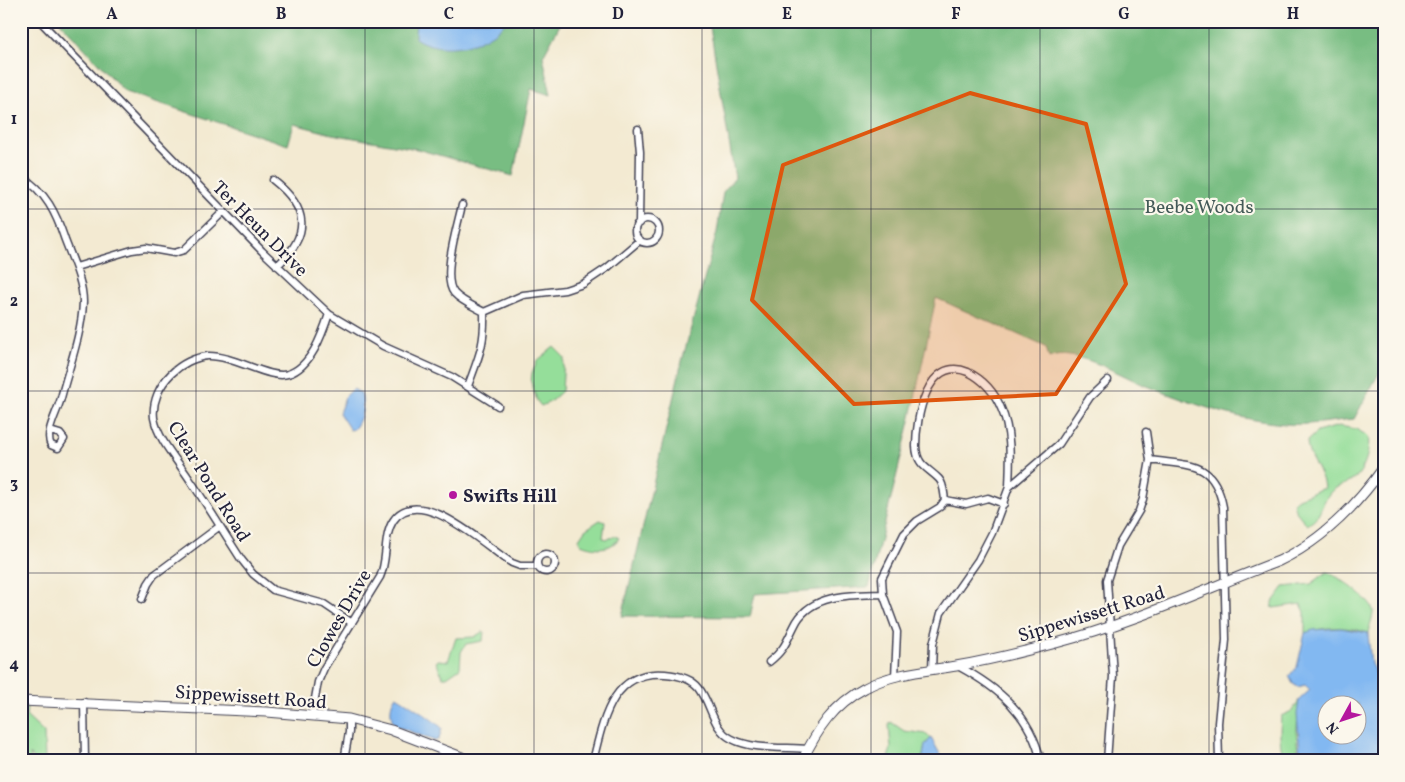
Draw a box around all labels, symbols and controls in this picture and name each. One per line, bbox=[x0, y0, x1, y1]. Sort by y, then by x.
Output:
text: A bbox=[106, 4, 118, 26]
text: B bbox=[276, 4, 287, 26]
text: C bbox=[444, 4, 454, 26]
text: D bbox=[612, 4, 624, 26]
text: E bbox=[782, 4, 792, 26]
text: F bbox=[951, 4, 961, 26]
text: G bbox=[1118, 4, 1130, 26]
text: H bbox=[1287, 4, 1299, 26]
text: 1 bbox=[11, 109, 17, 131]
street label: Ter Heun Drive bbox=[206, 176, 313, 283]
park label: Beebe Woods bbox=[1144, 195, 1254, 221]
text: 2 bbox=[10, 291, 18, 313]
street label: Clear Pond Road bbox=[161, 417, 256, 547]
text: 3 bbox=[10, 473, 18, 495]
place label: Swifts Hill bbox=[463, 484, 557, 510]
marker: Swifts Hill bbox=[447, 489, 459, 501]
street label: Clowes Drive bbox=[301, 565, 378, 673]
street label: Sippewissett Road bbox=[1015, 580, 1168, 650]
text: 4 bbox=[9, 654, 19, 676]
street label: Sippewissett Road bbox=[174, 680, 328, 716]
north arrow bbox=[1318, 694, 1368, 744]
text: N bbox=[1323, 717, 1344, 737]

